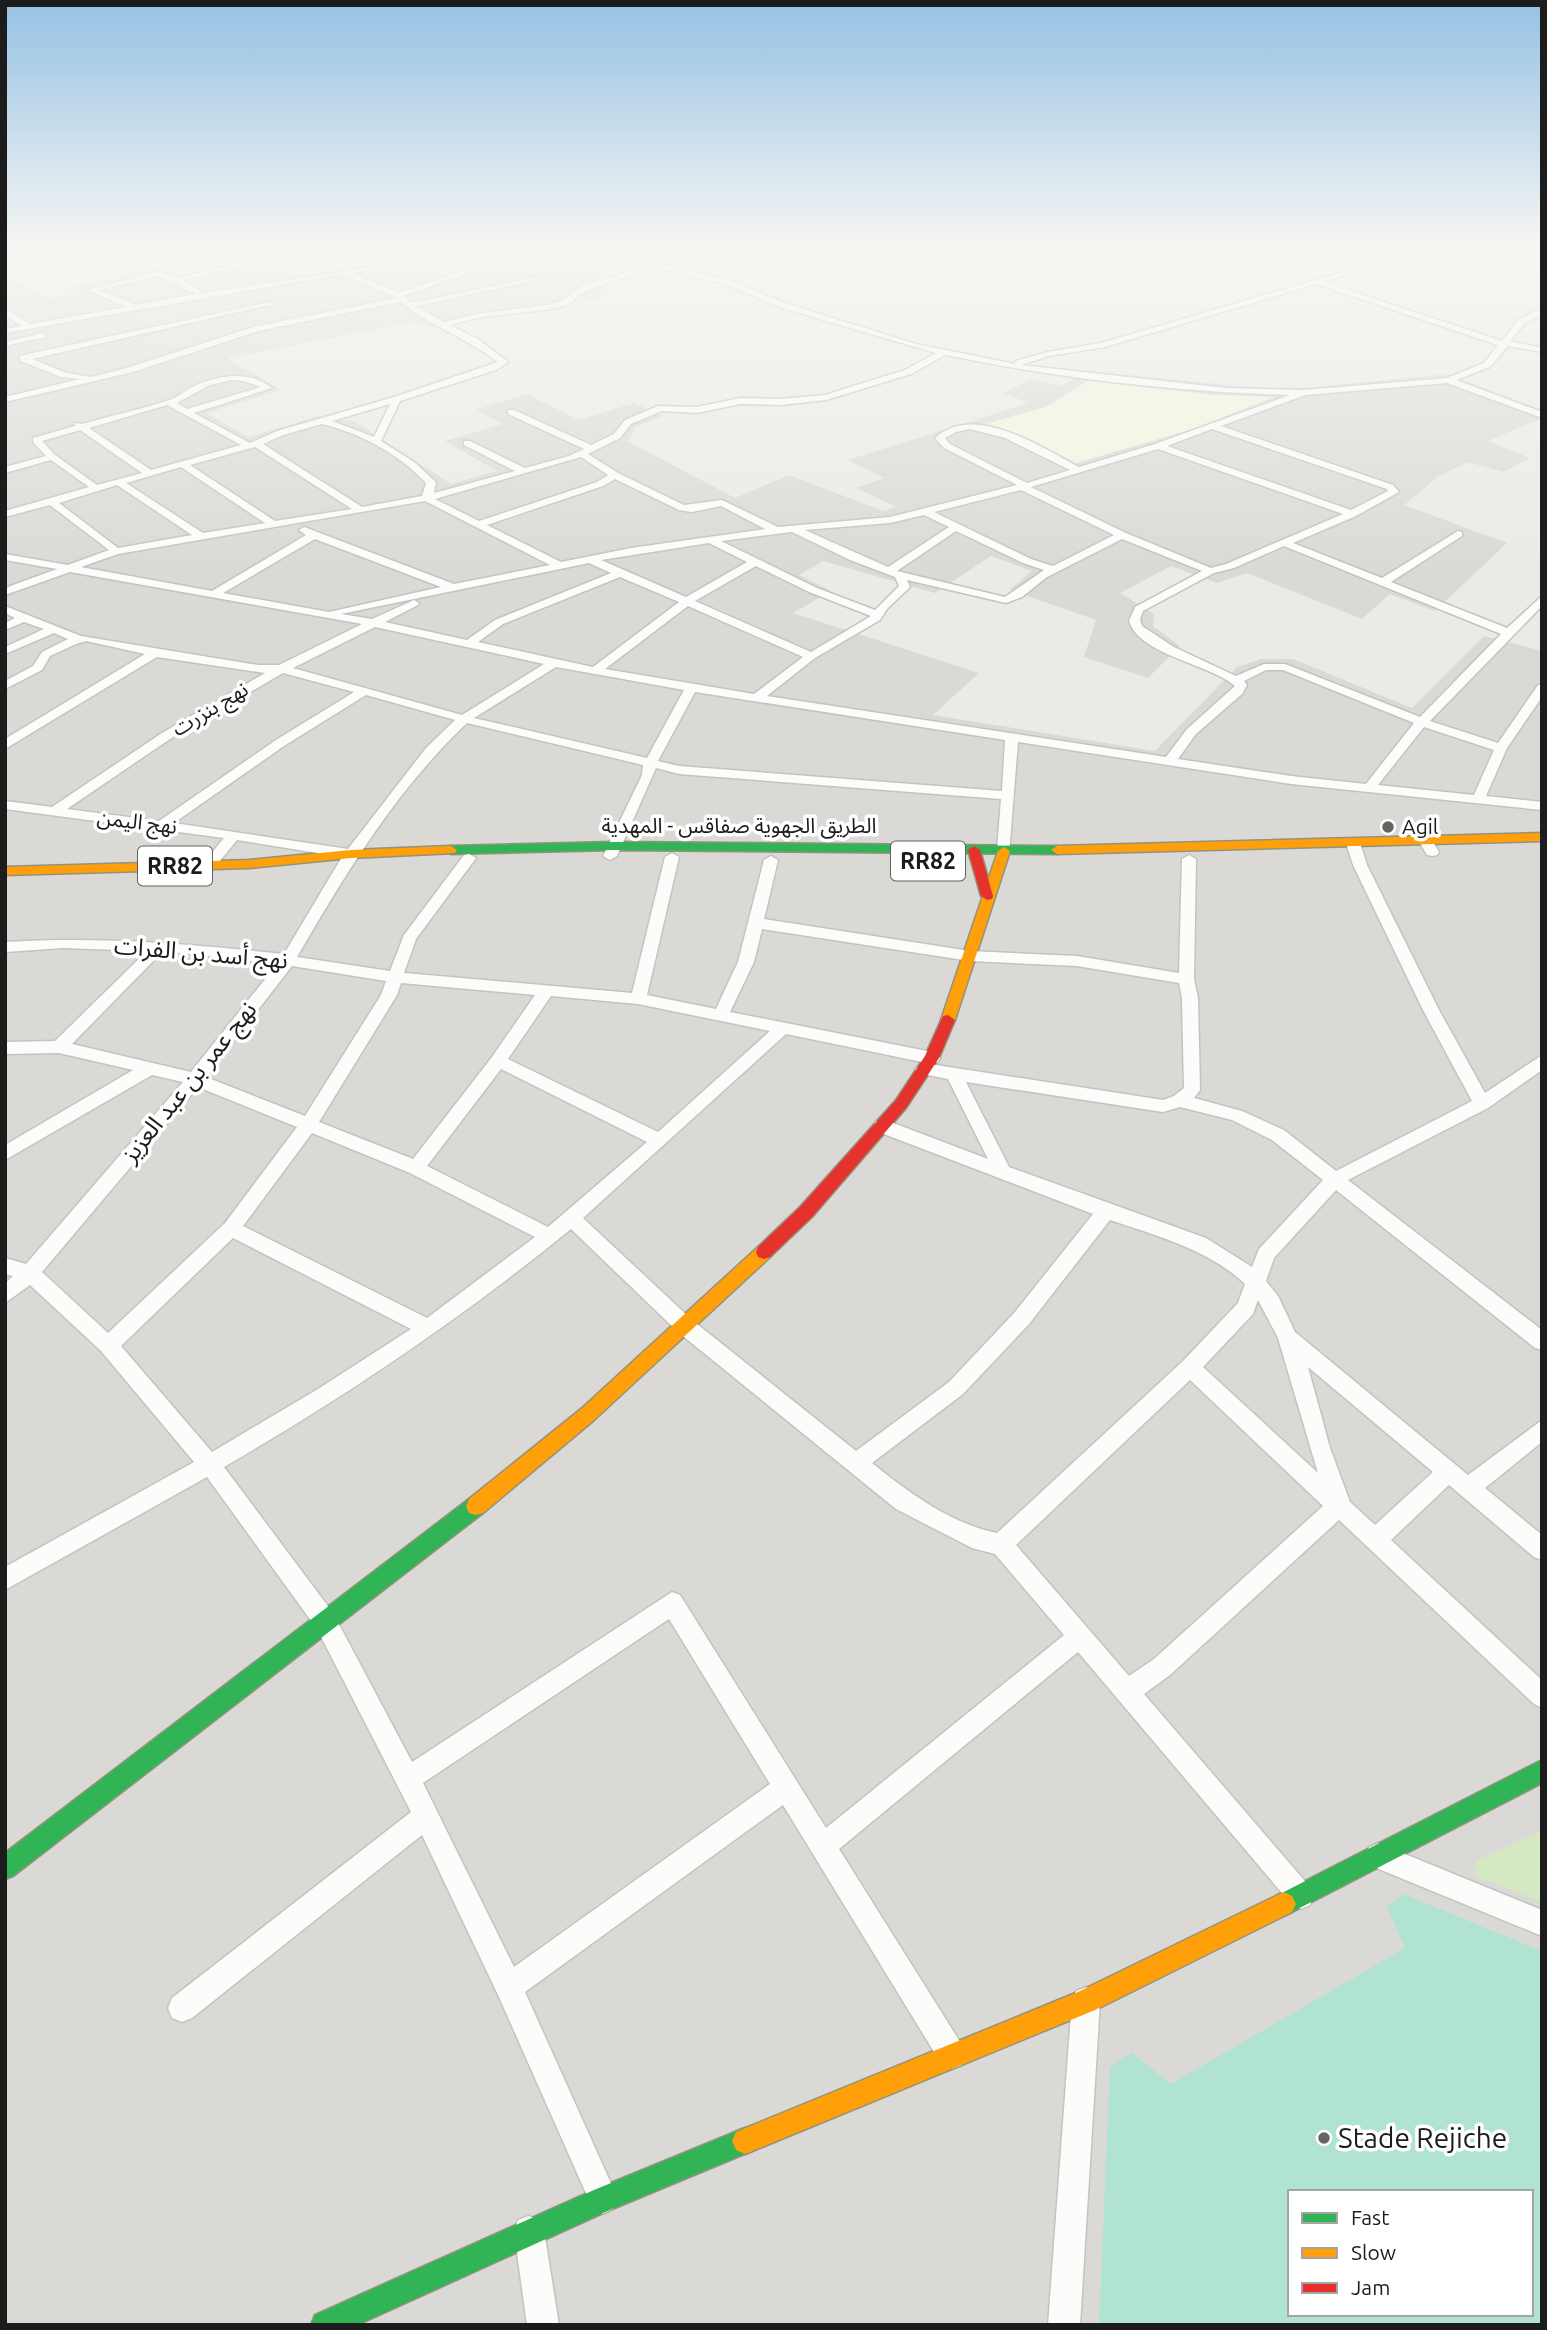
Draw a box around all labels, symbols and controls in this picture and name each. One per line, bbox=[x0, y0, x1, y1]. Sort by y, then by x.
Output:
street label: نهج بنزرت bbox=[167, 676, 254, 744]
street label: نهج اليمن bbox=[95, 804, 179, 842]
street label: الطريق الجهوية صفاقس - المهدية bbox=[602, 813, 876, 839]
place label: Agil bbox=[1402, 814, 1438, 838]
marker: Agil bbox=[1380, 819, 1396, 835]
road number: RR82 bbox=[891, 842, 965, 880]
road number: RR82 bbox=[138, 846, 212, 886]
street label: نهج أسد بن الفرات bbox=[113, 929, 289, 978]
street label: نهج عمر بن عبد العزيز bbox=[115, 996, 265, 1171]
place label: Stade Rejiche bbox=[1338, 2122, 1507, 2153]
marker: Stade Rejiche bbox=[1316, 2130, 1332, 2146]
legend bbox=[1288, 2190, 1533, 2316]
text: Fast bbox=[1351, 2205, 1389, 2229]
text: Slow bbox=[1351, 2240, 1396, 2264]
text: Jam bbox=[1351, 2275, 1390, 2299]

